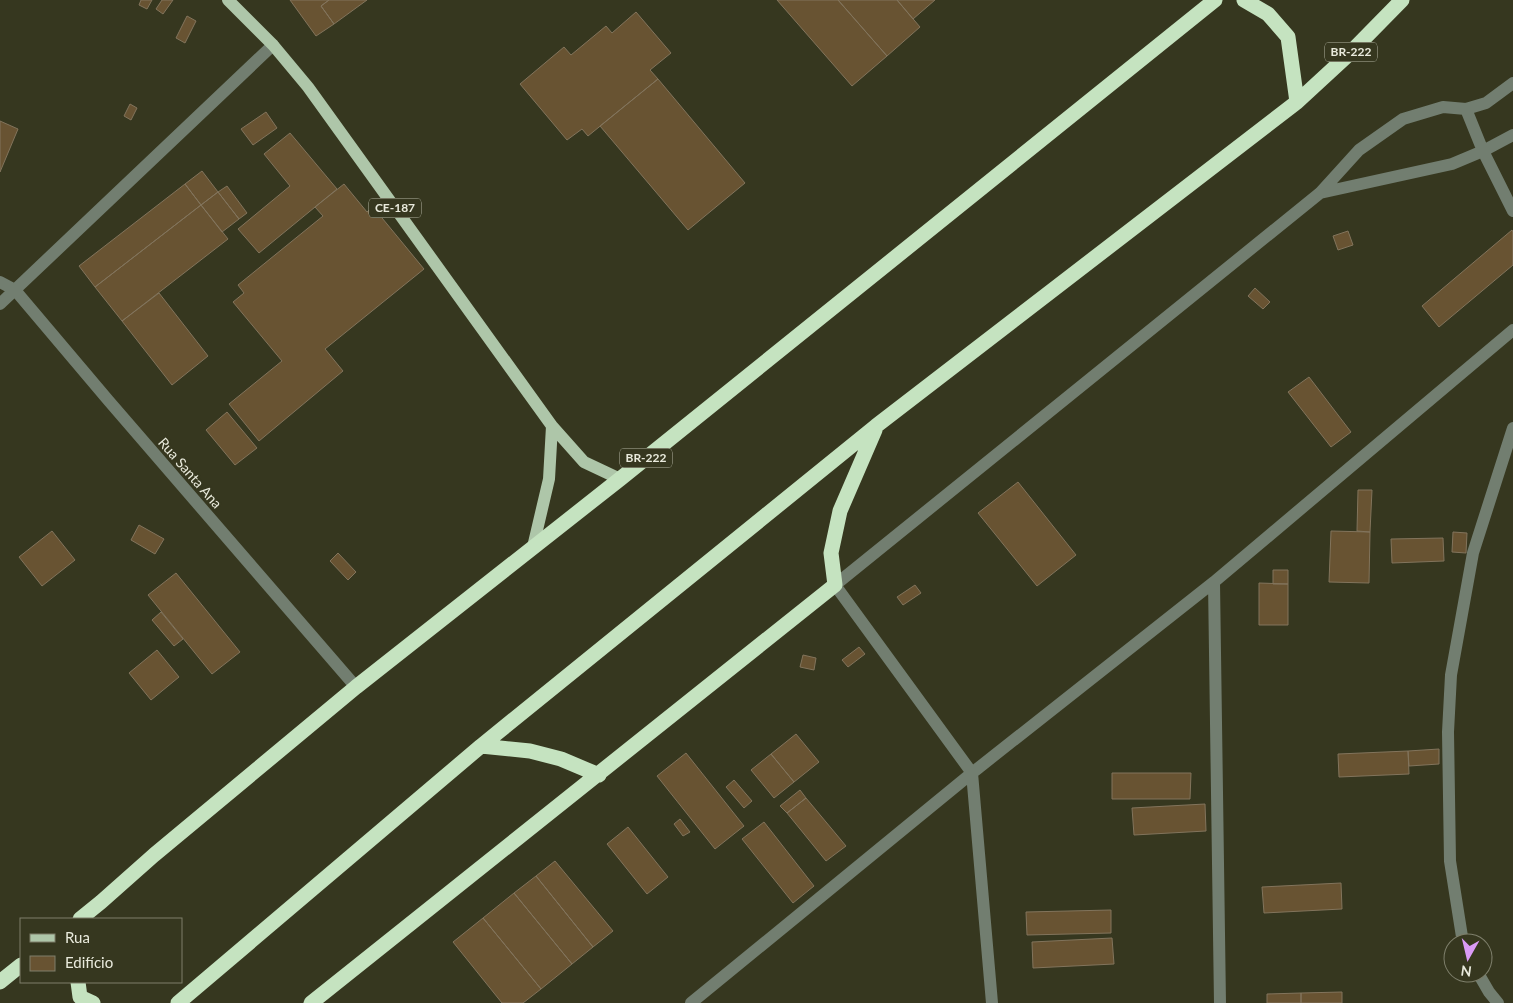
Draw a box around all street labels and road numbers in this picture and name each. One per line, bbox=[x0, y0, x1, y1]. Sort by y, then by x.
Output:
road number: BR-222 bbox=[1325, 42, 1377, 62]
road number: CE-187 bbox=[369, 198, 421, 218]
street label: Rua Santa Ana bbox=[155, 434, 226, 512]
road number: BR-222 bbox=[620, 448, 672, 468]

